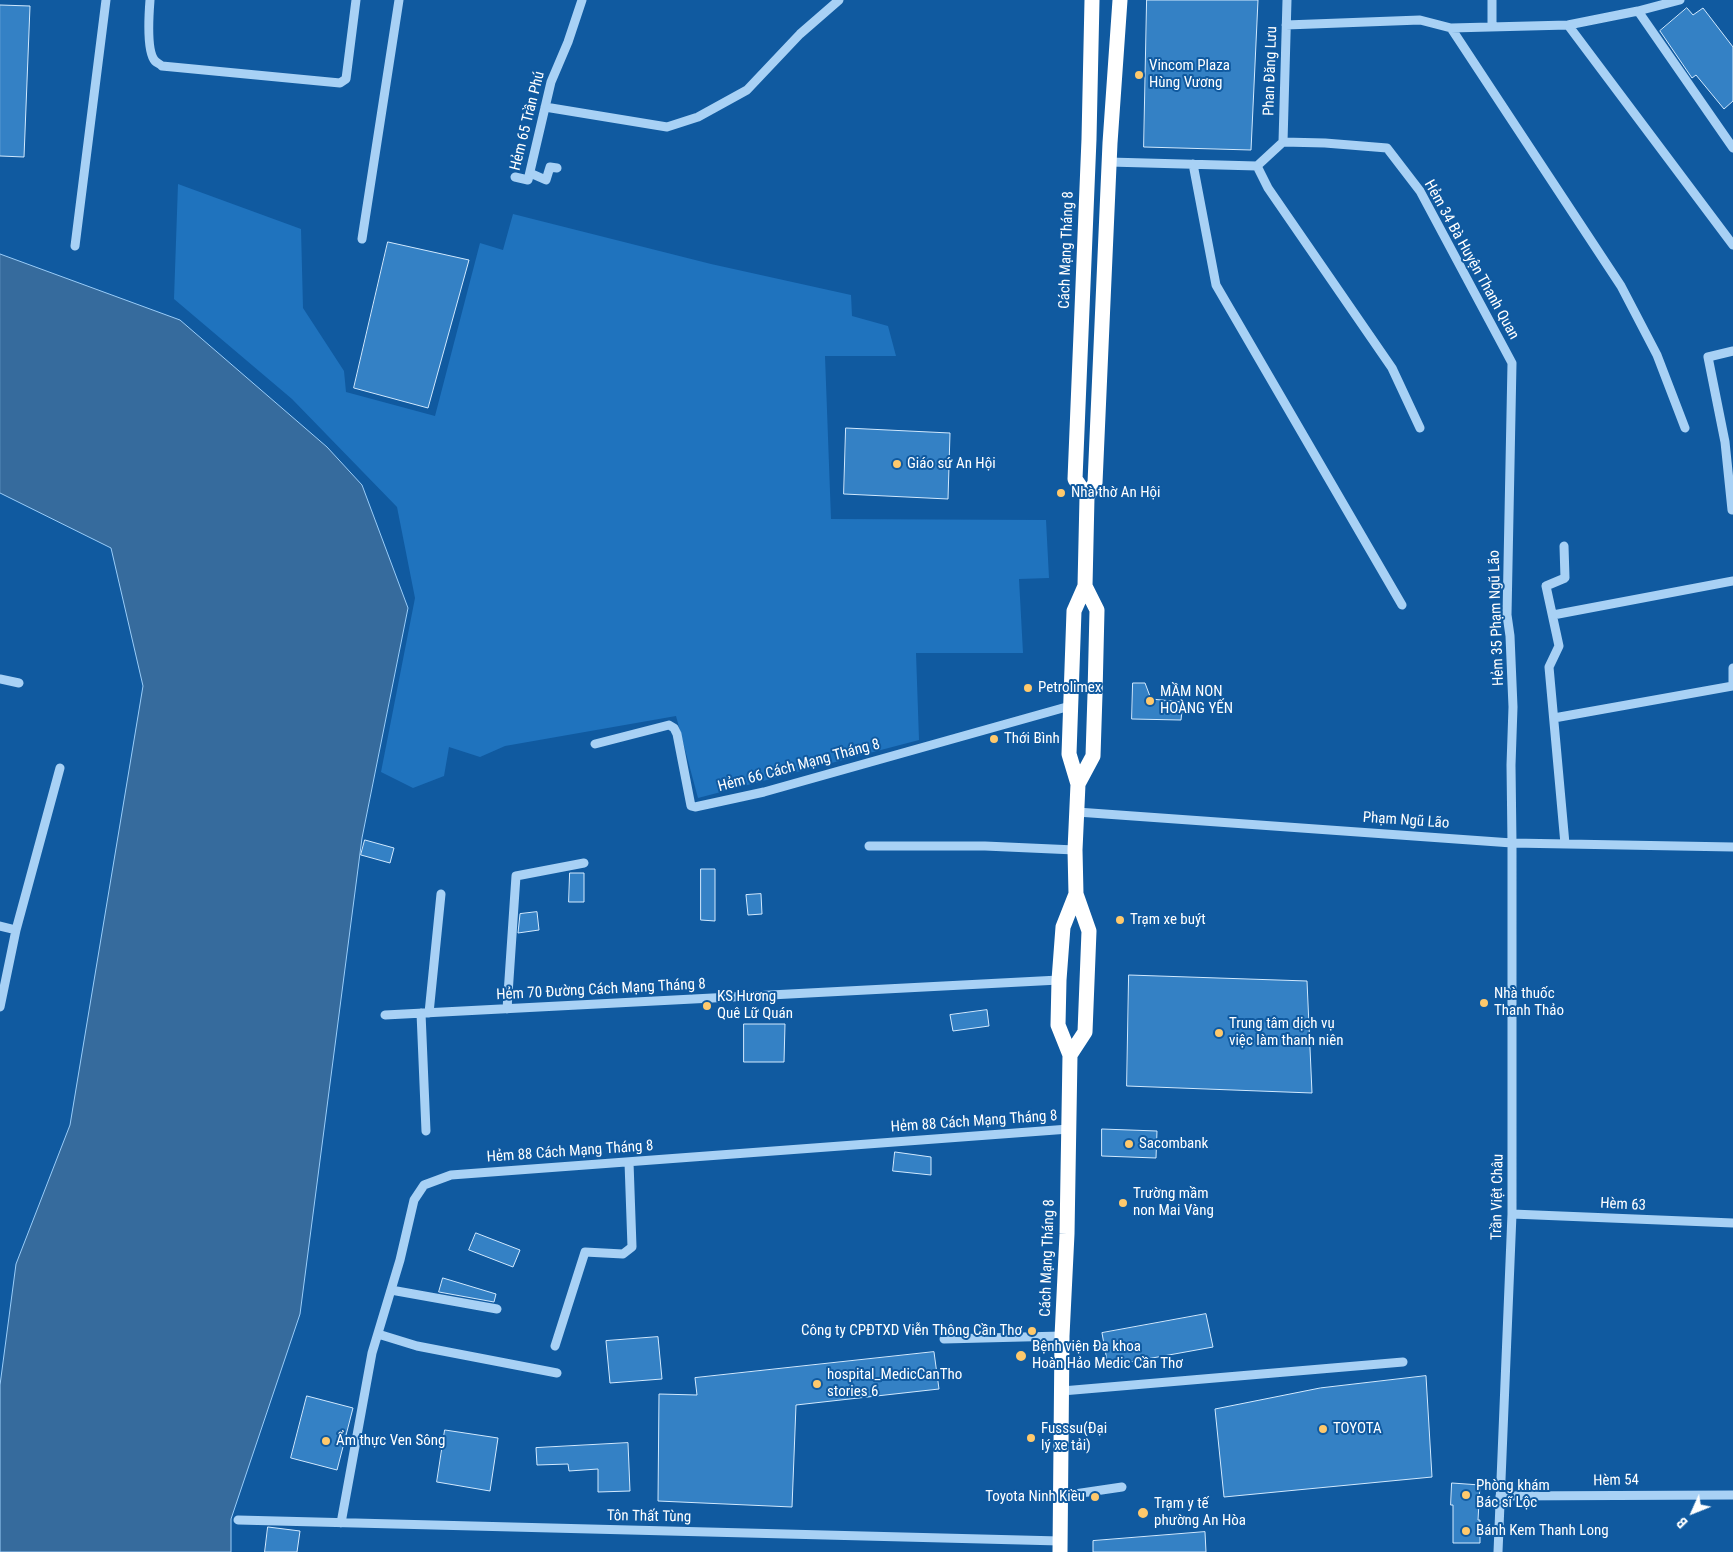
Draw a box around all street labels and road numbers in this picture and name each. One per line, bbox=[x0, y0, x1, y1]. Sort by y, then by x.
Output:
street label: Phan Đăng Lưu bbox=[1260, 26, 1282, 116]
street label: Hẻm 65 Trần Phú bbox=[507, 70, 549, 172]
street label: Hẻm 34 Bà Huyện Thanh Quan bbox=[1420, 177, 1522, 343]
street label: Cách Mạng Tháng 8 bbox=[1056, 191, 1078, 309]
street label: Hẻm 35 Phạm Ngũ Lão bbox=[1486, 550, 1508, 686]
street label: Hẻm 66 Cách Mạng Tháng 8 bbox=[716, 736, 882, 796]
street label: Phạm Ngũ Lão bbox=[1362, 809, 1450, 833]
street label: Hẻm 70 Đường Cách Mạng Tháng 8 bbox=[496, 976, 706, 1004]
street label: Hẻm 88 Cách Mạng Tháng 8 bbox=[890, 1107, 1058, 1137]
street label: Hẻm 88 Cách Mạng Tháng 8 bbox=[486, 1137, 654, 1167]
street label: Trần Việt Châu bbox=[1488, 1154, 1508, 1240]
street label: Hèm 63 bbox=[1600, 1195, 1646, 1215]
street label: Cách Mạng Tháng 8 bbox=[1037, 1199, 1059, 1317]
street label: Hèm 54 bbox=[1593, 1472, 1639, 1490]
street label: Tôn Thất Tùng bbox=[607, 1507, 691, 1527]

